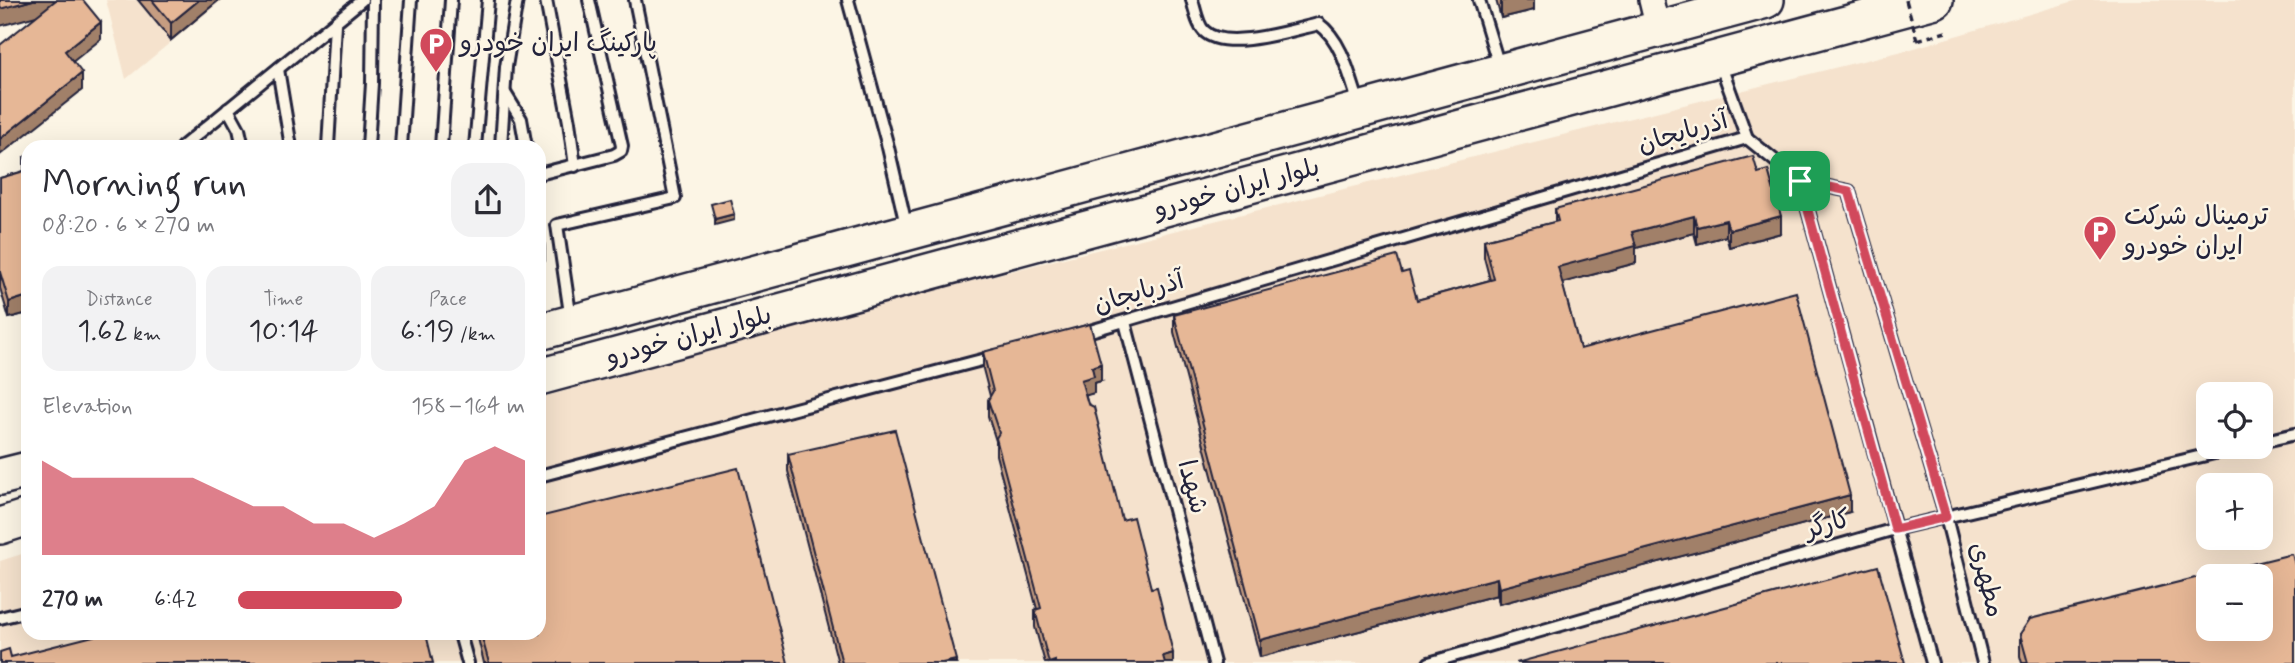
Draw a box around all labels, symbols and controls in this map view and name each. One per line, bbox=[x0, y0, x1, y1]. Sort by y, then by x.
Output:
parking icon: پارکینگ ایران خودرو bbox=[417, 25, 455, 74]
place label: پارکینگ ایران خودرو bbox=[458, 27, 657, 61]
street label: آذربایجان bbox=[1634, 103, 1734, 162]
street label: بلوار ایران خودرو bbox=[1149, 151, 1324, 228]
pin bbox=[1770, 151, 1830, 211]
text: Morning run bbox=[42, 160, 247, 209]
icon: arrive bbox=[1781, 162, 1819, 200]
button: share bbox=[451, 163, 525, 237]
place label: ترمینال شرکت ایران خودرو bbox=[2122, 200, 2269, 264]
text: 08:20 · 6 × 270 m bbox=[42, 211, 215, 241]
parking icon: ترمینال شرکت ایران خودرو bbox=[2081, 213, 2119, 262]
street label: آذربایجان bbox=[1090, 263, 1190, 322]
text: Distance bbox=[86, 287, 153, 312]
text: Time bbox=[264, 287, 303, 312]
text: Pace bbox=[429, 287, 467, 312]
street label: بلوار ایران خودرو bbox=[601, 299, 776, 376]
text: 1.62 bbox=[77, 312, 128, 351]
text: 10:14 bbox=[248, 312, 319, 351]
text: 6:19 bbox=[400, 312, 455, 351]
text: km bbox=[128, 322, 161, 347]
text: /km bbox=[455, 322, 496, 347]
map controls bbox=[2196, 382, 2273, 641]
button: locate bbox=[2196, 382, 2273, 459]
text: Elevation bbox=[42, 392, 133, 422]
text: 158–164 m bbox=[411, 392, 525, 422]
street label: شهدا bbox=[1168, 456, 1216, 518]
button: + bbox=[2196, 473, 2273, 550]
street label: کارگر bbox=[1799, 502, 1855, 548]
street label: مطهری bbox=[1960, 539, 2012, 621]
button: − bbox=[2196, 564, 2273, 641]
text: 270 m bbox=[42, 585, 103, 615]
text: 6:42 bbox=[154, 585, 197, 615]

